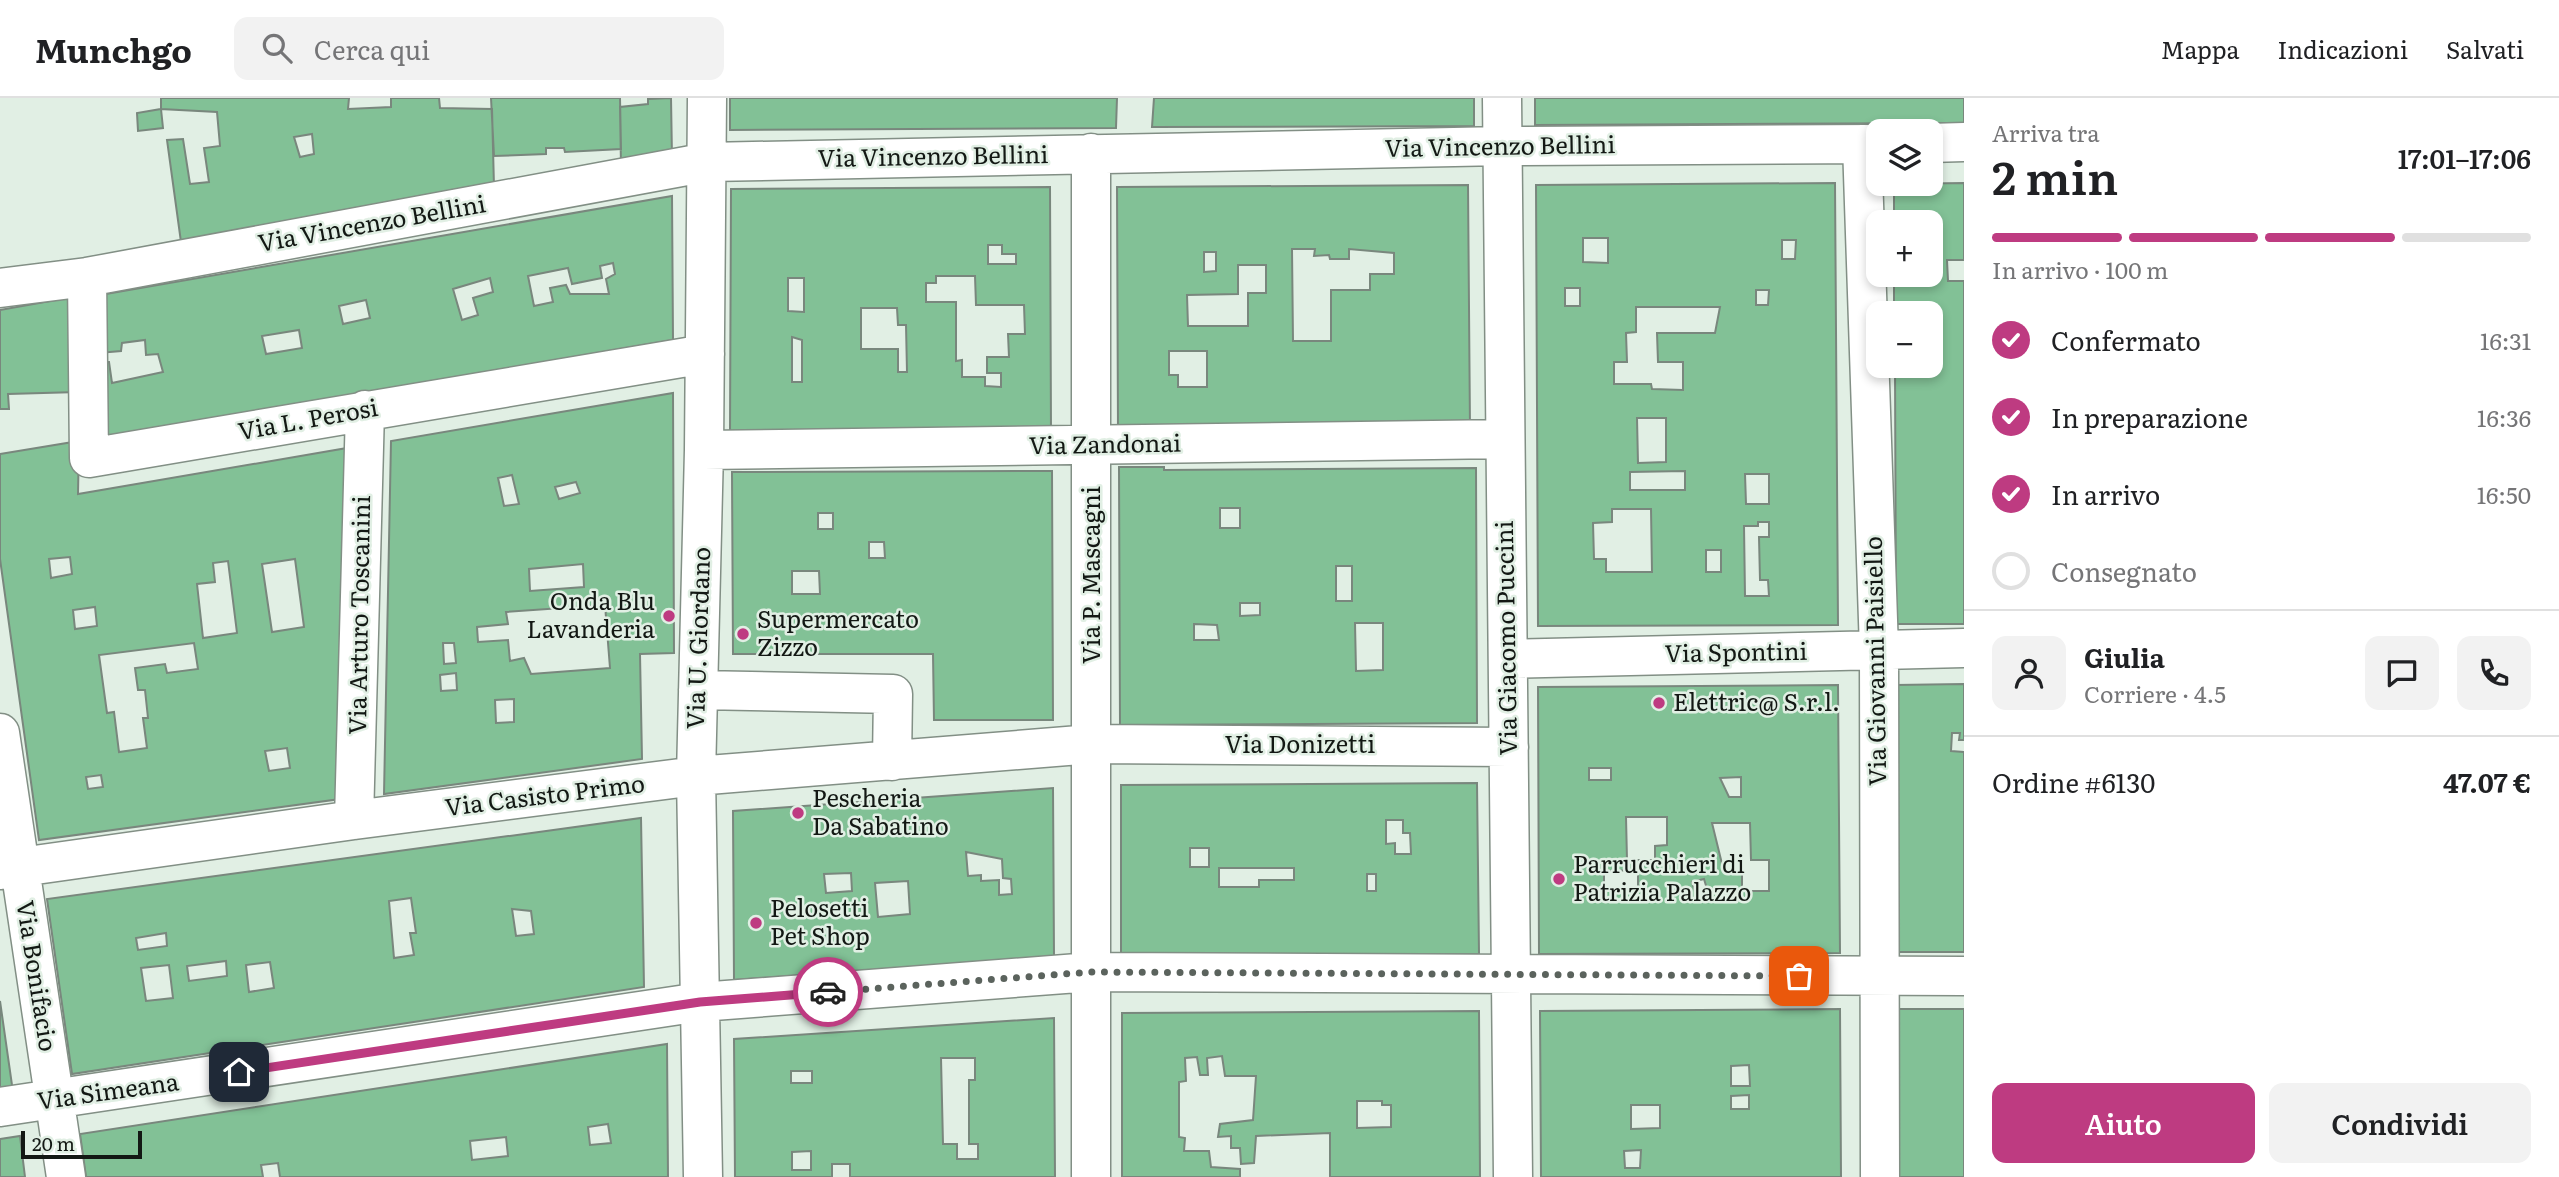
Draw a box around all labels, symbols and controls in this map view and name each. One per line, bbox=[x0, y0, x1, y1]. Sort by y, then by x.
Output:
search box bbox=[234, 17, 724, 80]
text: Munchgo bbox=[35, 24, 192, 73]
icon: search bbox=[258, 29, 296, 67]
text: Cerca qui bbox=[314, 29, 430, 68]
text: Mappa bbox=[2161, 31, 2239, 66]
text: Indicazioni bbox=[2277, 31, 2408, 66]
text: Salvati bbox=[2446, 31, 2524, 66]
text: Arriva tra bbox=[1992, 115, 2100, 149]
map controls bbox=[1866, 119, 1943, 378]
button: layers bbox=[1866, 119, 1943, 196]
street label: Via Vincenzo Bellini bbox=[1384, 125, 1616, 164]
street label: Via Vincenzo Bellini bbox=[817, 135, 1049, 174]
text: 17:01–17:06 bbox=[2398, 138, 2531, 177]
text: 2 min bbox=[1992, 141, 2118, 209]
street label: Via Vincenzo Bellini bbox=[255, 184, 488, 259]
button: + bbox=[1866, 210, 1943, 287]
text: In arrivo · 100 m bbox=[1992, 252, 2168, 286]
button: − bbox=[1866, 301, 1943, 378]
text: Confermato bbox=[2051, 320, 2201, 359]
icon: check bbox=[1992, 321, 2030, 359]
text: 16:31 bbox=[2480, 323, 2531, 357]
street label: Via L. Perosi bbox=[235, 388, 380, 447]
text: In preparazione bbox=[2051, 397, 2248, 436]
icon: check bbox=[1992, 398, 2030, 436]
text: 16:36 bbox=[2477, 400, 2531, 434]
street label: Via Zandonai bbox=[1028, 424, 1181, 461]
text: In arrivo bbox=[2051, 474, 2160, 513]
icon: check bbox=[1992, 475, 2030, 513]
text: 16:50 bbox=[2477, 477, 2531, 511]
street label: Via P. Mascagni bbox=[1072, 486, 1107, 664]
street label: Via Arturo Toscanini bbox=[338, 495, 377, 735]
street label: Via Giacomo Puccini bbox=[1485, 520, 1524, 756]
street label: Via Giovanni Paisiello bbox=[1854, 536, 1893, 786]
street label: Via U. Giordano bbox=[676, 546, 717, 730]
text: Consegnato bbox=[2051, 551, 2197, 590]
place label: Onda Blu Lavanderia bbox=[527, 582, 655, 645]
place label: Supermercato Zizzo bbox=[757, 600, 919, 663]
marker: Onda Blu Lavanderia bbox=[661, 608, 677, 624]
marker: Supermercato Zizzo bbox=[735, 626, 751, 642]
street label: Via Spontini bbox=[1664, 632, 1808, 669]
button: person bbox=[1992, 636, 2066, 710]
button: chat bbox=[2365, 636, 2439, 710]
button: phone bbox=[2457, 636, 2531, 710]
text: Giulia bbox=[2084, 637, 2165, 676]
text: Corriere · 4.5 bbox=[2084, 676, 2226, 710]
place label: Elettric@ S.r.l. bbox=[1673, 683, 1840, 718]
marker: Elettric@ S.r.l. bbox=[1651, 695, 1667, 711]
street label: Via Donizetti bbox=[1225, 725, 1375, 760]
text: Ordine #6130 bbox=[1992, 762, 2155, 801]
text: 47.07 € bbox=[2443, 762, 2531, 801]
street label: Via Casisto Primo bbox=[443, 764, 647, 823]
place label: Pescheria Da Sabatino bbox=[812, 779, 949, 842]
marker: Pescheria Da Sabatino bbox=[790, 805, 806, 821]
place label: Parrucchieri di Patrizia Palazzo bbox=[1573, 845, 1751, 908]
marker: Parrucchieri di Patrizia Palazzo bbox=[1551, 871, 1567, 887]
place label: Pelosetti Pet Shop bbox=[770, 889, 870, 952]
street label: Via Bonifacio bbox=[9, 898, 68, 1054]
marker: Pelosetti Pet Shop bbox=[748, 915, 764, 931]
pin bbox=[1769, 946, 1829, 1006]
courier bbox=[793, 957, 863, 1027]
icon: bag bbox=[1780, 957, 1818, 995]
icon: car bbox=[809, 973, 847, 1011]
pin bbox=[209, 1042, 269, 1102]
icon: home bbox=[220, 1053, 258, 1091]
street label: Via Simeana bbox=[35, 1062, 181, 1117]
button: Aiuto bbox=[1992, 1083, 2255, 1163]
button: Condividi bbox=[2269, 1083, 2531, 1163]
scale bar bbox=[21, 1128, 142, 1160]
text: 20 m bbox=[32, 1129, 75, 1157]

